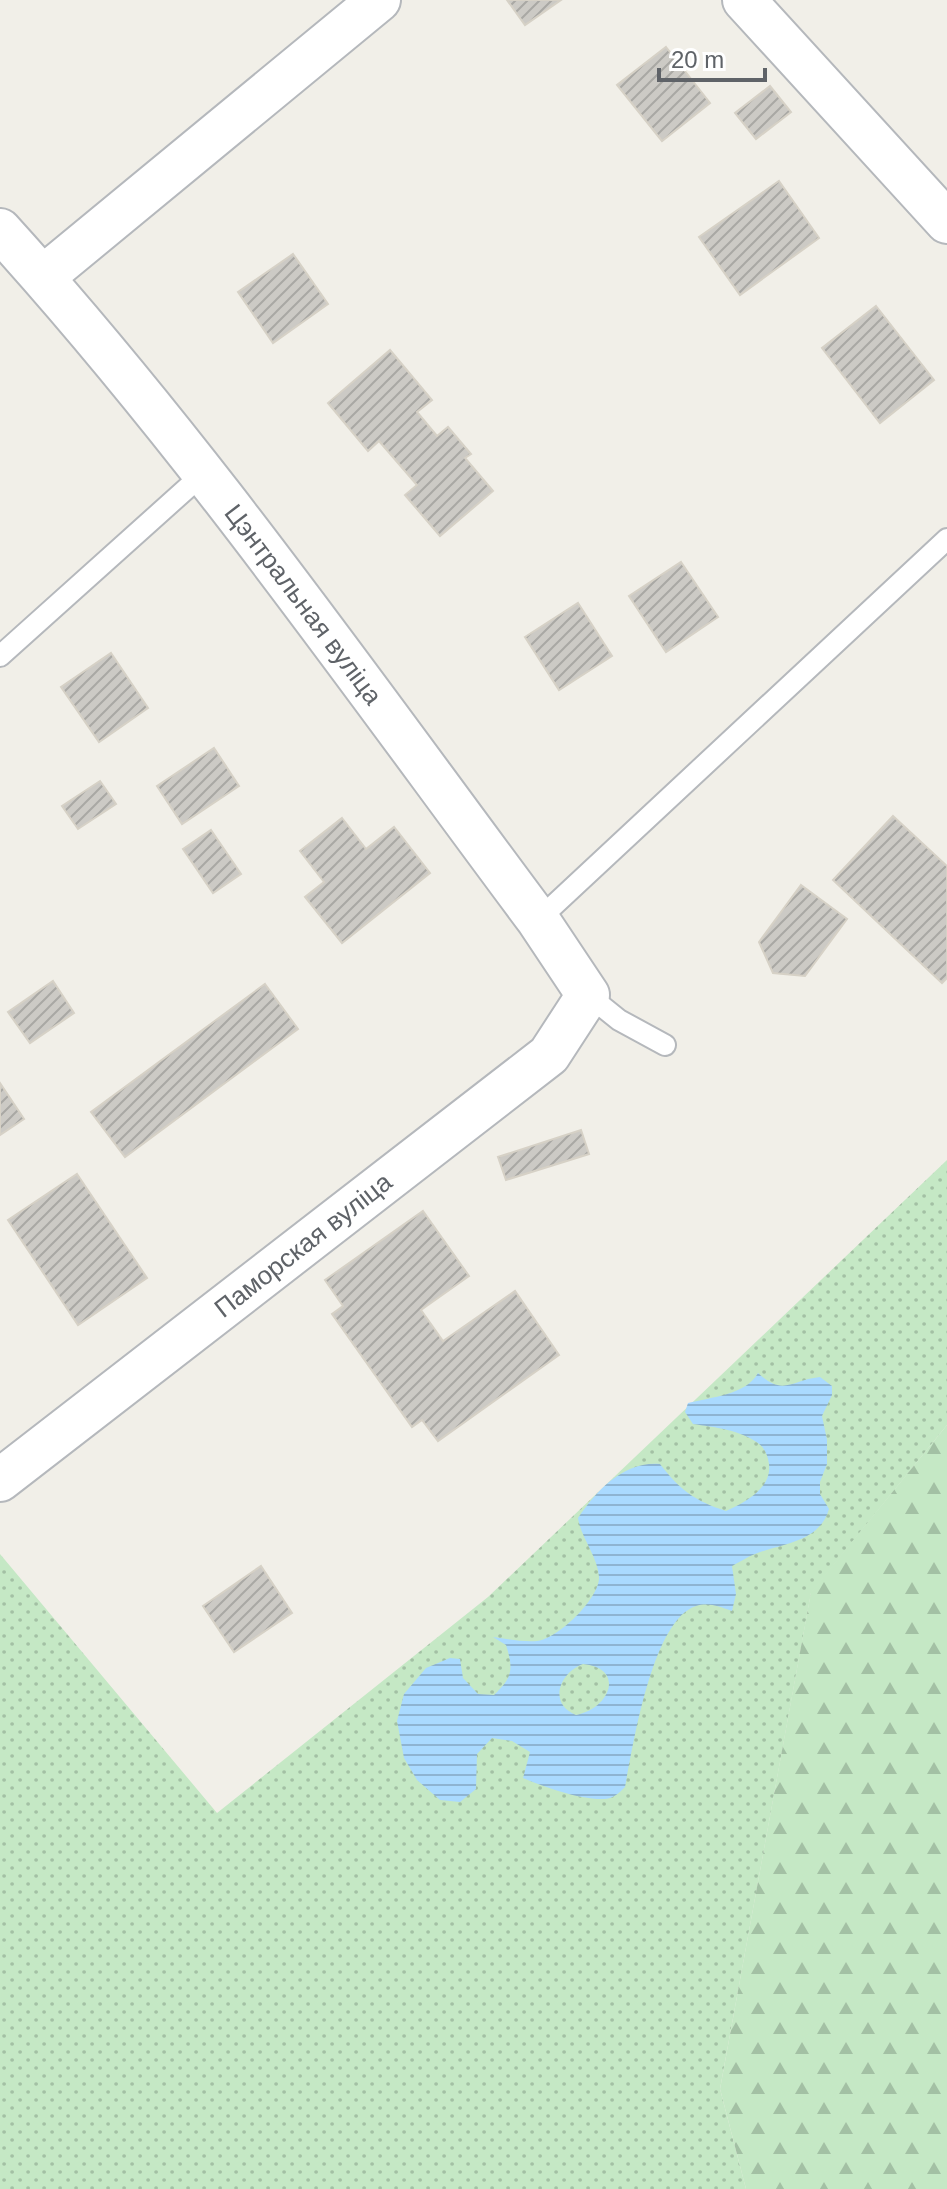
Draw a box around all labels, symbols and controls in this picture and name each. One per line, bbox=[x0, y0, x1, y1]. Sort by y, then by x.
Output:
scale bar bbox=[659, 32, 765, 82]
text: 20 m bbox=[671, 46, 724, 73]
street label: Цэнтральная вуліца bbox=[219, 498, 389, 711]
street label: Паморская вуліца bbox=[208, 1166, 398, 1324]

